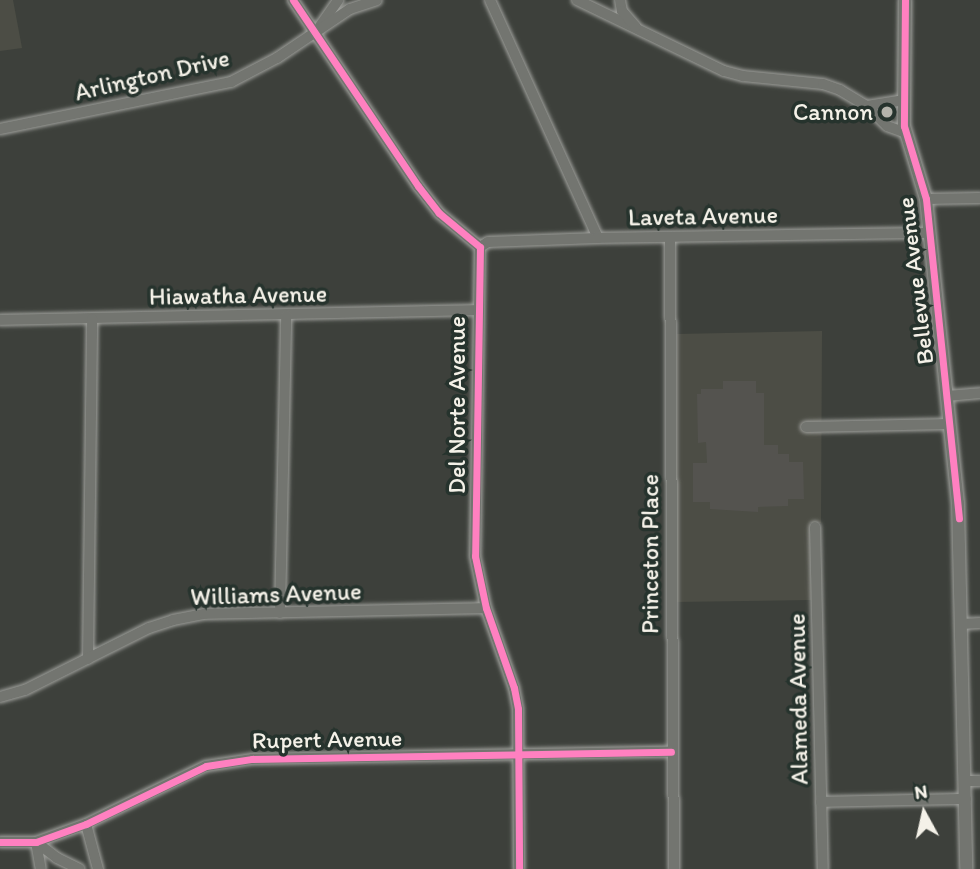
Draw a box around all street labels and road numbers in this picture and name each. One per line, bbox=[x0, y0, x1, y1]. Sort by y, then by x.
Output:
street label: Arlington Drive bbox=[72, 43, 232, 107]
street label: Bellevue Avenue bbox=[890, 196, 940, 366]
street label: Laveta Avenue bbox=[628, 200, 778, 232]
street label: Hiawatha Avenue bbox=[149, 279, 327, 311]
street label: Del Norte Avenue bbox=[443, 316, 471, 494]
street label: Princeton Place bbox=[636, 474, 664, 634]
street label: Williams Avenue bbox=[190, 577, 362, 611]
street label: Alameda Avenue bbox=[782, 613, 814, 785]
street label: Rupert Avenue bbox=[252, 723, 402, 755]

